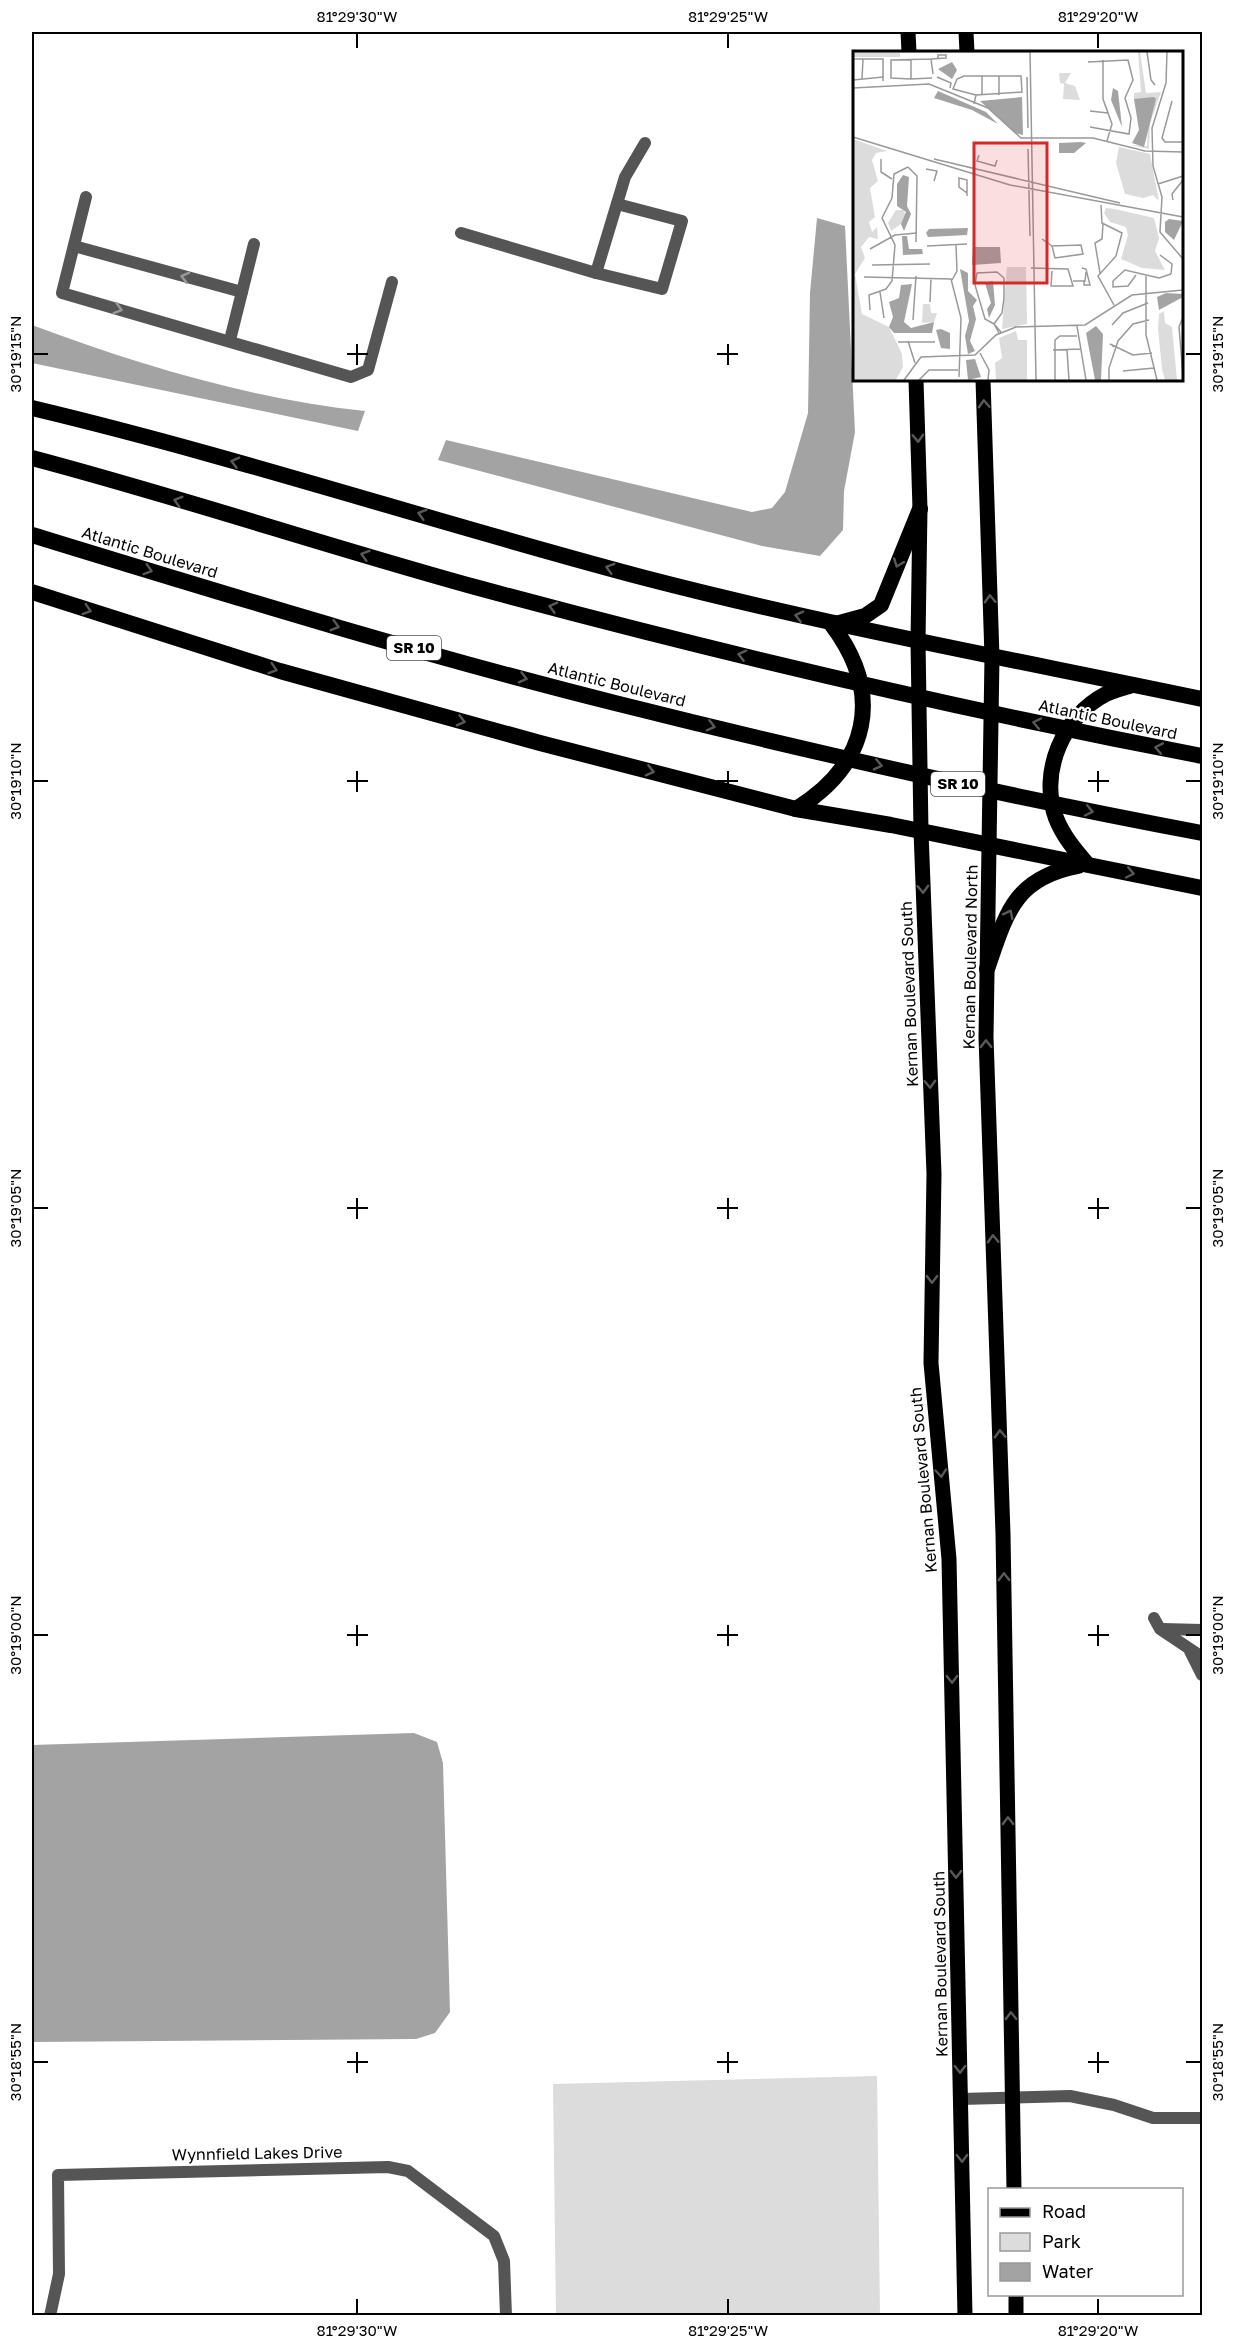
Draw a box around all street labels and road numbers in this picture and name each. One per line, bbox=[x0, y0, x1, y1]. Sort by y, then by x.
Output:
street label: Atlantic Boulevard bbox=[80, 522, 220, 582]
road number: SR 10 bbox=[387, 636, 441, 660]
street label: Atlantic Boulevard bbox=[546, 657, 688, 711]
street label: Atlantic Boulevard bbox=[1037, 695, 1179, 743]
road number: SR 10 bbox=[931, 772, 985, 796]
street label: Kernan Boulevard North bbox=[958, 864, 982, 1050]
street label: Kernan Boulevard South bbox=[896, 901, 922, 1087]
street label: Kernan Boulevard South bbox=[905, 1386, 941, 1574]
street label: Kernan Boulevard South bbox=[928, 1871, 952, 2057]
street label: Wynnfield Lakes Drive bbox=[172, 2142, 342, 2164]

